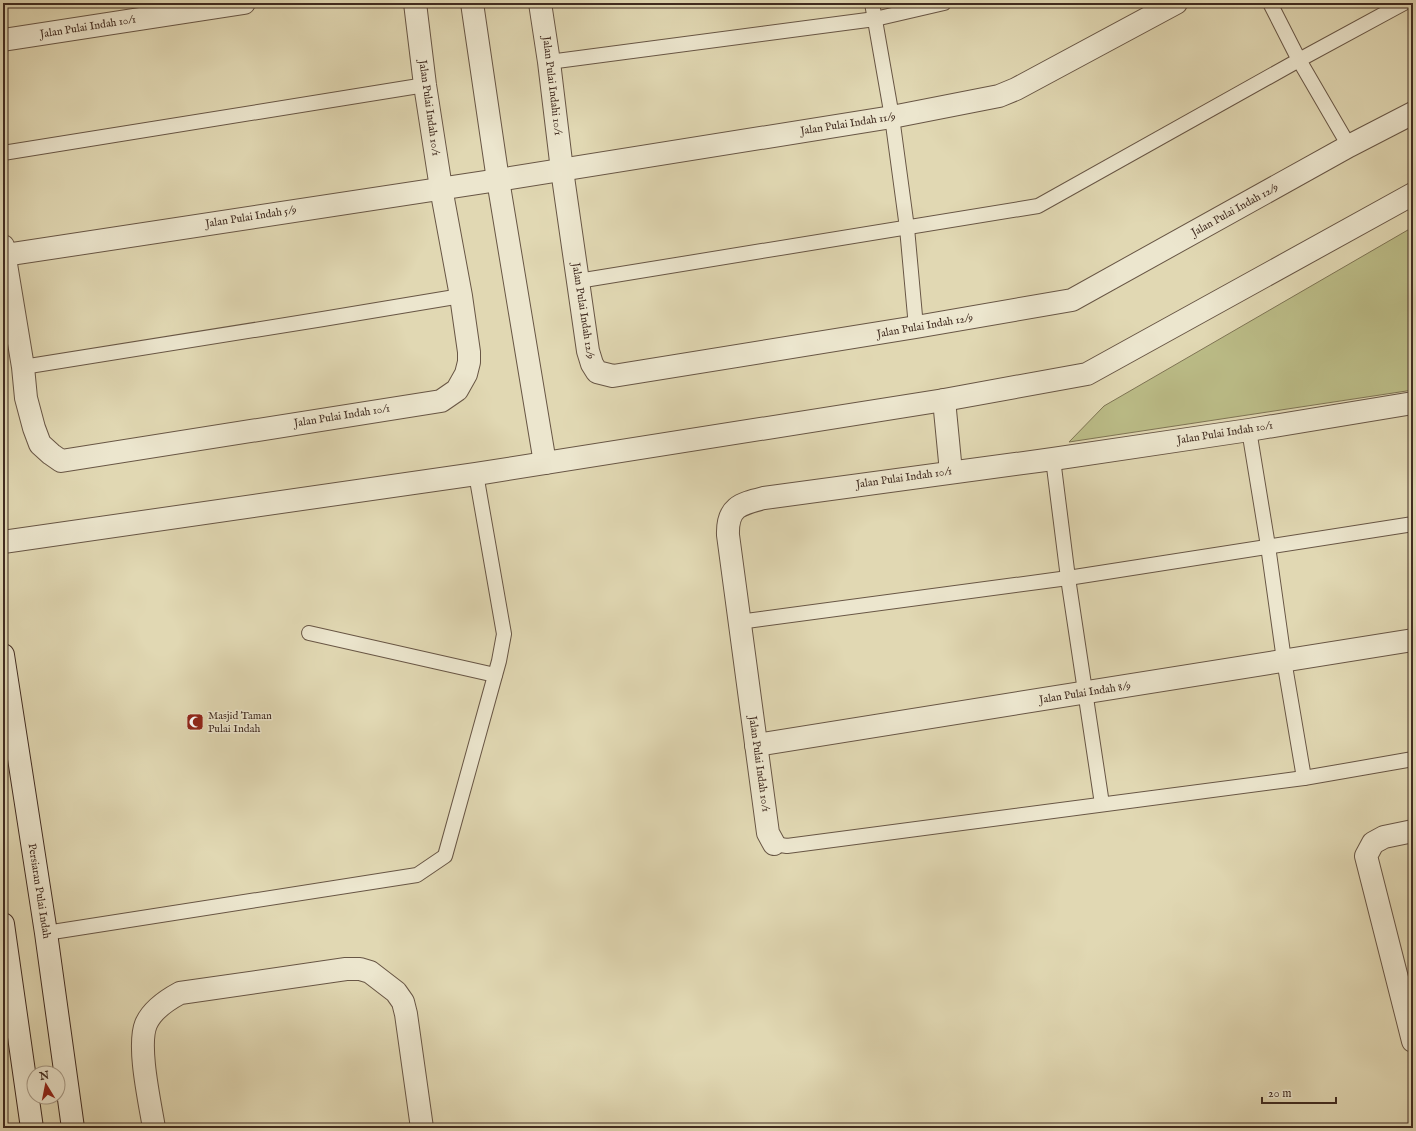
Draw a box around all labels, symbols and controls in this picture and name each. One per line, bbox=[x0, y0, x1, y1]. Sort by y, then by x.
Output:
street label: Jalan Pulai Indah 10/1 bbox=[37, 13, 137, 42]
street label: Jalan Pulai Indahi 10/1 bbox=[539, 34, 565, 136]
street label: Jalan Pulai Indah 10/1 bbox=[415, 57, 443, 157]
street label: Jalan Pulai Indah 11/9 bbox=[797, 110, 897, 139]
street label: Jalan Pulai Indah 12/9 bbox=[1187, 180, 1281, 241]
street label: Jalan Pulai Indah 5/9 bbox=[202, 203, 298, 231]
street label: Jalan Pulai Indah 12/9 bbox=[568, 260, 598, 360]
street label: Jalan Pulai Indah 12/9 bbox=[874, 311, 974, 342]
street label: Jalan Pulai Indah 10/1 bbox=[291, 402, 391, 431]
street label: Jalan Pulai Indah 10/1 bbox=[1174, 419, 1274, 448]
street label: Jalan Pulai Indah 10/1 bbox=[853, 464, 953, 492]
street label: Jalan Pulai Indah 8/9 bbox=[1036, 679, 1132, 707]
place label: Masjid Taman Pulai Indah bbox=[208, 709, 272, 736]
mosque icon: Masjid Taman Pulai Indah bbox=[185, 712, 205, 732]
street label: Jalan Pulai Indah 10/1 bbox=[745, 713, 773, 813]
street label: Persiaran Pulai Indah bbox=[25, 842, 53, 940]
north arrow bbox=[26, 1065, 66, 1105]
text: N bbox=[38, 1068, 51, 1084]
scale bar bbox=[1262, 1079, 1336, 1105]
text: 20 m bbox=[1268, 1086, 1291, 1101]

